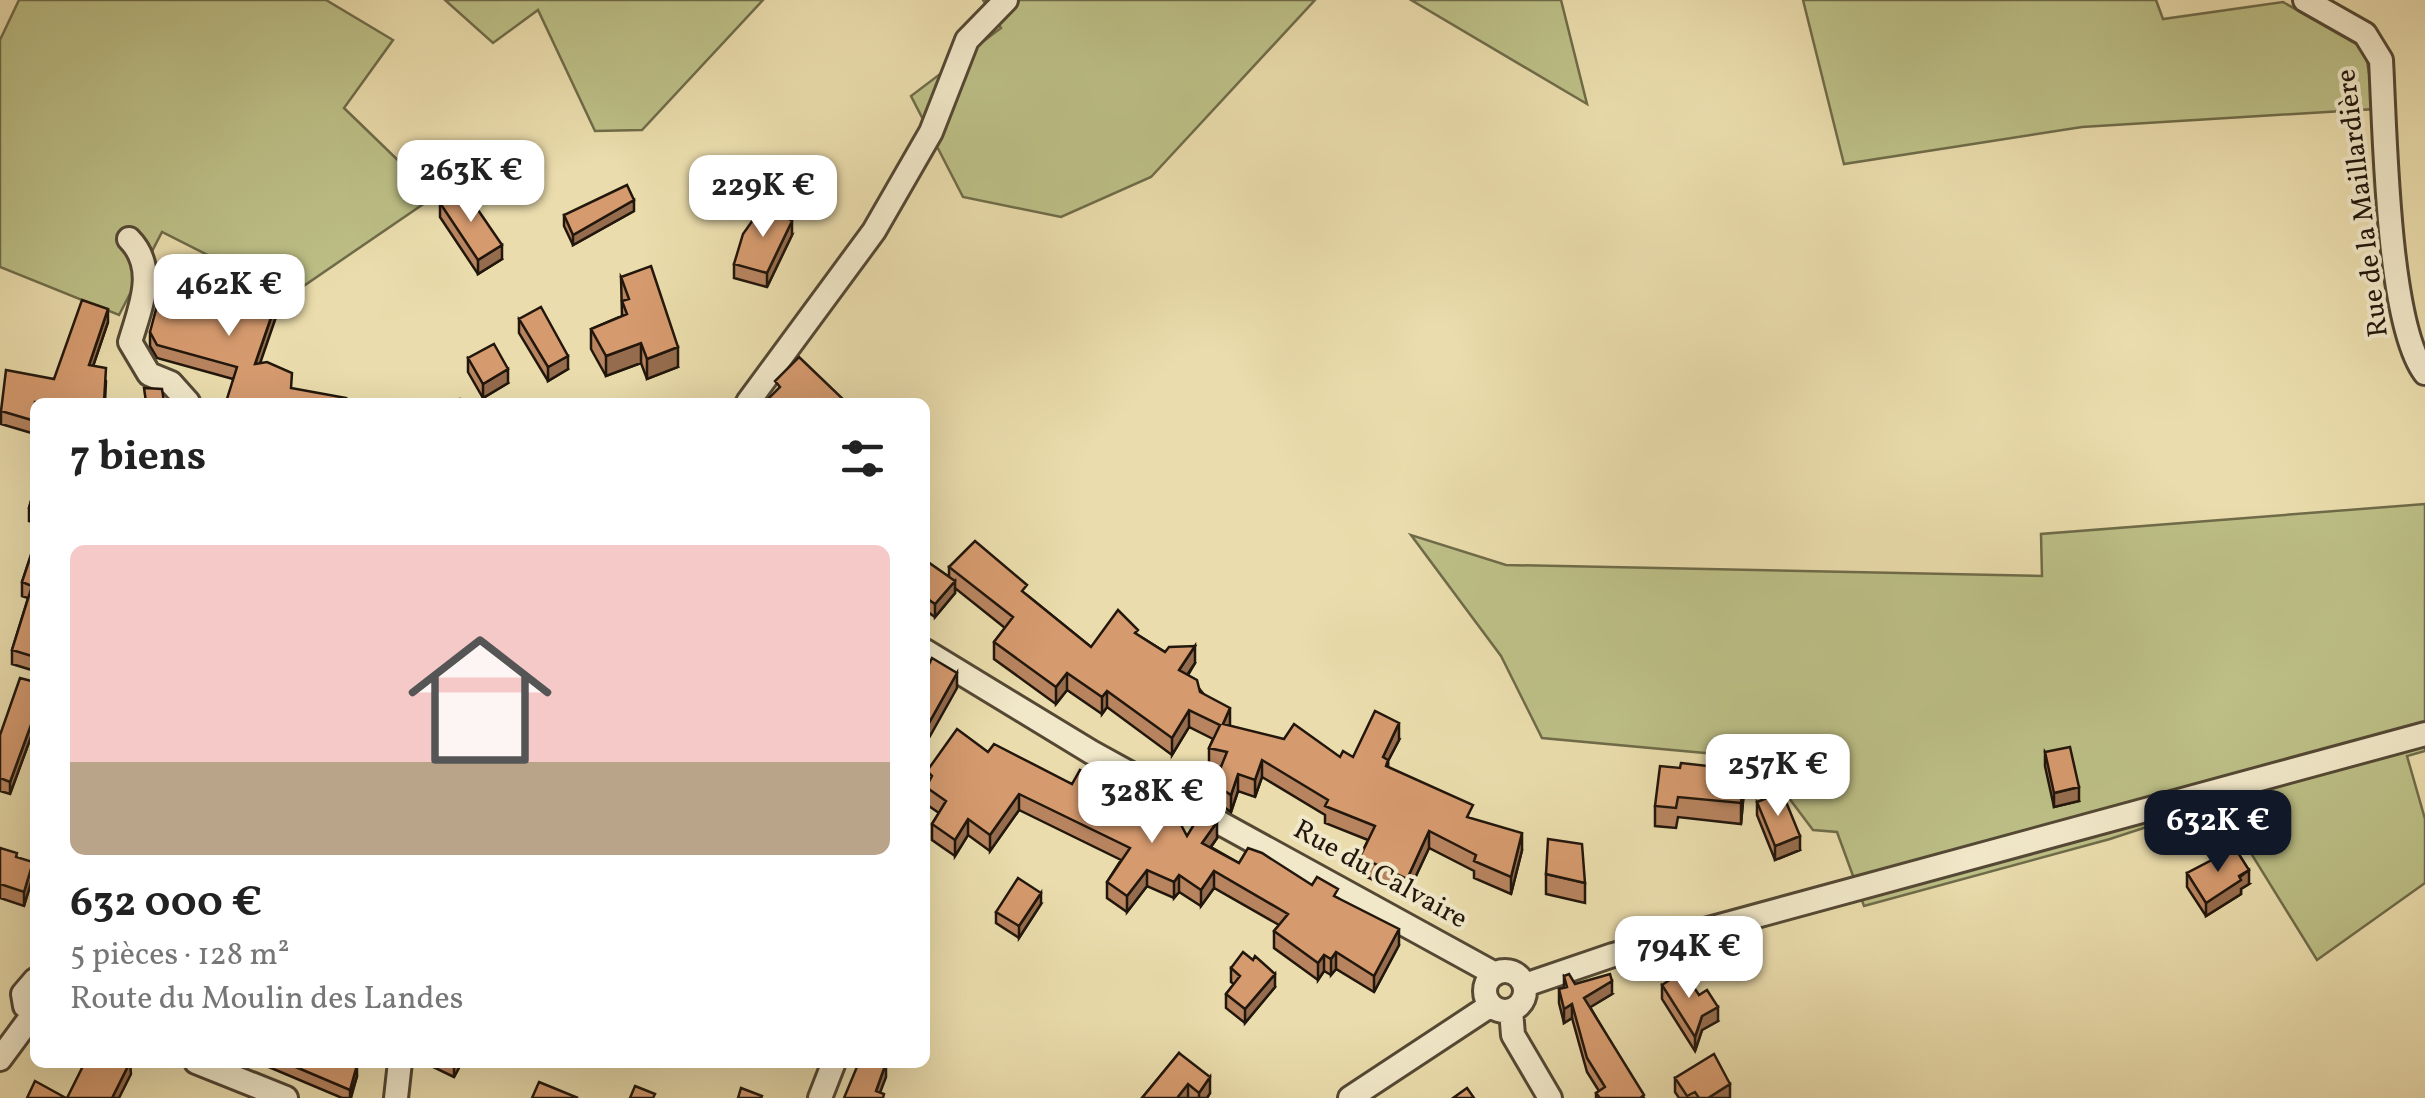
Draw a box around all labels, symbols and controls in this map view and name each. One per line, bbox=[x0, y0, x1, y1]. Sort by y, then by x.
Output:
street label: Rue de la Maillardière bbox=[2327, 67, 2399, 339]
pin: 263K € bbox=[390, 140, 552, 225]
text: 263K € bbox=[419, 150, 523, 194]
pin: 229K € bbox=[682, 155, 844, 240]
text: 229K € bbox=[711, 165, 815, 209]
pin: 462K € bbox=[148, 254, 310, 339]
text: 462K € bbox=[176, 264, 282, 308]
text: 7 biens bbox=[70, 429, 206, 488]
icon: filters bbox=[835, 431, 890, 486]
icon: home bbox=[390, 610, 570, 790]
pin: 257K € bbox=[1697, 734, 1859, 819]
text: 257K € bbox=[1728, 744, 1828, 788]
pin: 328K € bbox=[1071, 761, 1233, 846]
text: 328K € bbox=[1100, 771, 1204, 815]
pin: 632K € bbox=[2137, 790, 2299, 875]
text: 632K € bbox=[2166, 800, 2270, 844]
street label: Rue du Calvaire bbox=[1286, 811, 1474, 939]
text: 632 000 € bbox=[70, 875, 262, 934]
pin: 794K € bbox=[1608, 916, 1770, 1001]
text: 794K € bbox=[1637, 926, 1741, 970]
text: 5 pièces · 128 m² bbox=[70, 934, 290, 978]
text: Route du Moulin des Landes bbox=[70, 978, 463, 1022]

